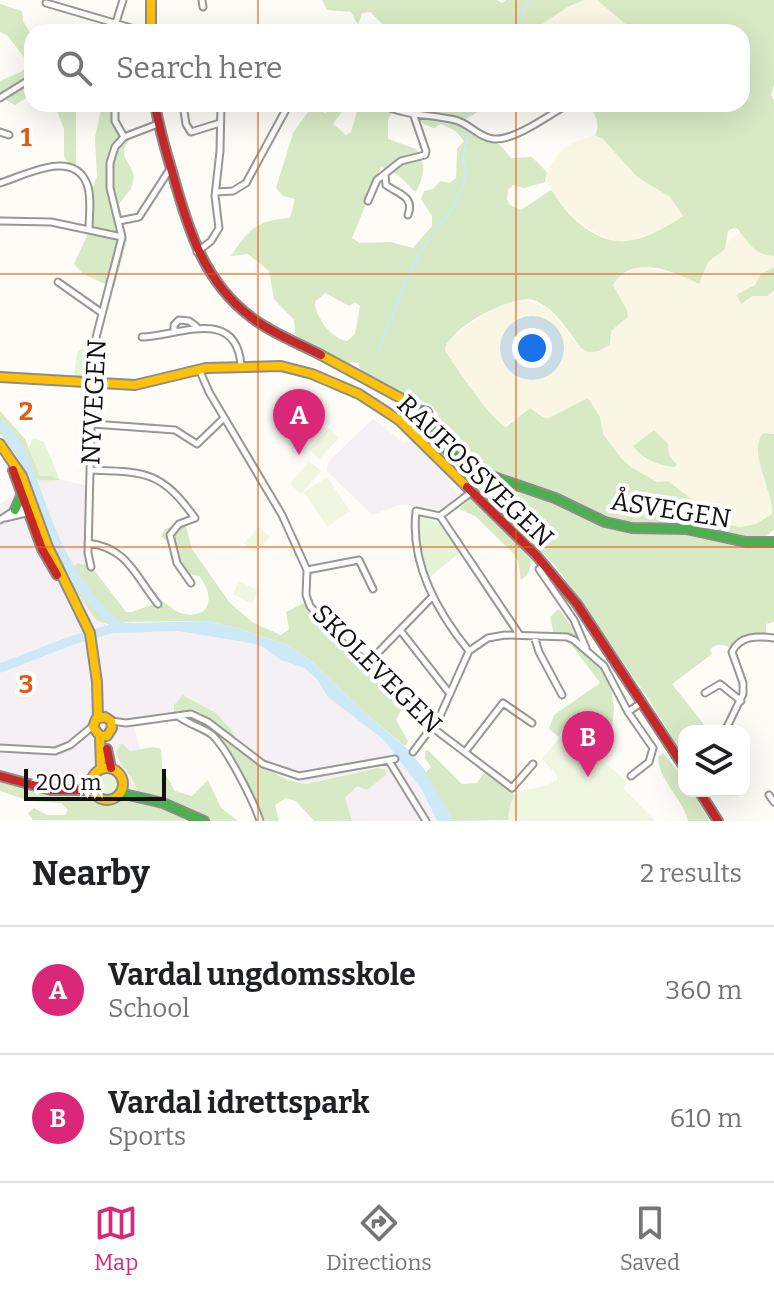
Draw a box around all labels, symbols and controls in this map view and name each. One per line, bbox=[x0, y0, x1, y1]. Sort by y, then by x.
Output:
search box bbox=[24, 24, 750, 112]
icon: search bbox=[52, 46, 96, 90]
text: Search here bbox=[116, 50, 283, 86]
text: 1 bbox=[20, 122, 32, 153]
your location bbox=[512, 328, 552, 368]
street label: NYVEGEN bbox=[75, 338, 113, 466]
pin: A bbox=[273, 389, 325, 455]
street label: RAUFOSSVEGEN bbox=[391, 389, 559, 553]
text: 2 bbox=[19, 396, 33, 427]
street label: ÅSVEGEN bbox=[609, 485, 733, 535]
street label: SKOLEVEGEN bbox=[306, 598, 448, 740]
text: 3 bbox=[19, 669, 33, 700]
pin: B bbox=[562, 711, 614, 777]
map controls bbox=[678, 725, 750, 797]
button: layers bbox=[678, 725, 750, 797]
scale bar bbox=[24, 765, 166, 801]
text: 200 m bbox=[36, 769, 102, 796]
text: Nearby bbox=[32, 853, 150, 894]
text: 2 results bbox=[640, 858, 742, 889]
text: Vardal ungdomsskole bbox=[108, 957, 416, 993]
text: A bbox=[49, 975, 67, 1006]
text: 360 m bbox=[665, 975, 742, 1006]
text: School bbox=[108, 993, 190, 1024]
text: Vardal idrettspark bbox=[108, 1085, 370, 1121]
text: B bbox=[50, 1103, 66, 1134]
text: 610 m bbox=[670, 1103, 742, 1134]
text: Sports bbox=[108, 1121, 186, 1152]
tab: Map bbox=[94, 1201, 138, 1276]
tab: Directions bbox=[326, 1201, 432, 1276]
tab: Saved bbox=[620, 1201, 680, 1276]

